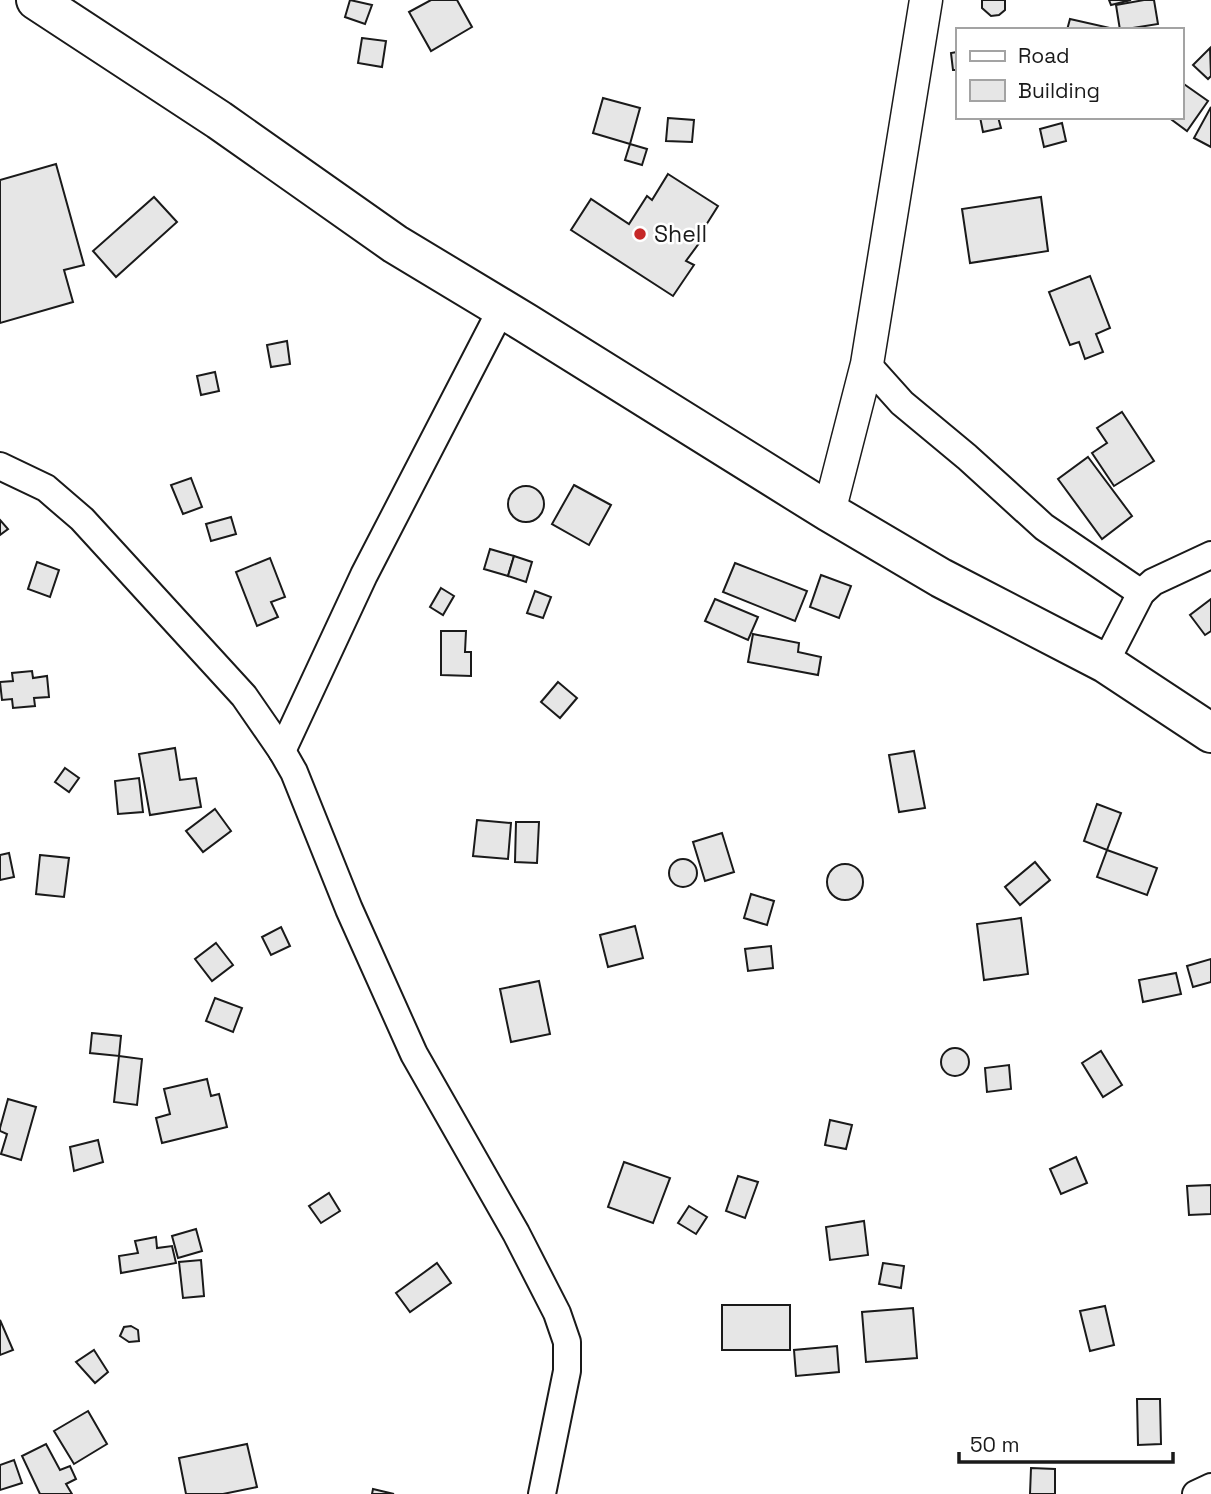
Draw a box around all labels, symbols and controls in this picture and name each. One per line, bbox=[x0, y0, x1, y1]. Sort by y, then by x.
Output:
legend bbox=[956, 28, 1183, 119]
text: Road bbox=[1018, 42, 1070, 69]
text: Building bbox=[1018, 77, 1100, 104]
place label: Shell bbox=[654, 219, 707, 249]
marker: Shell bbox=[632, 226, 648, 242]
scale bar bbox=[959, 1420, 1172, 1464]
text: 50 m bbox=[970, 1431, 1020, 1458]

